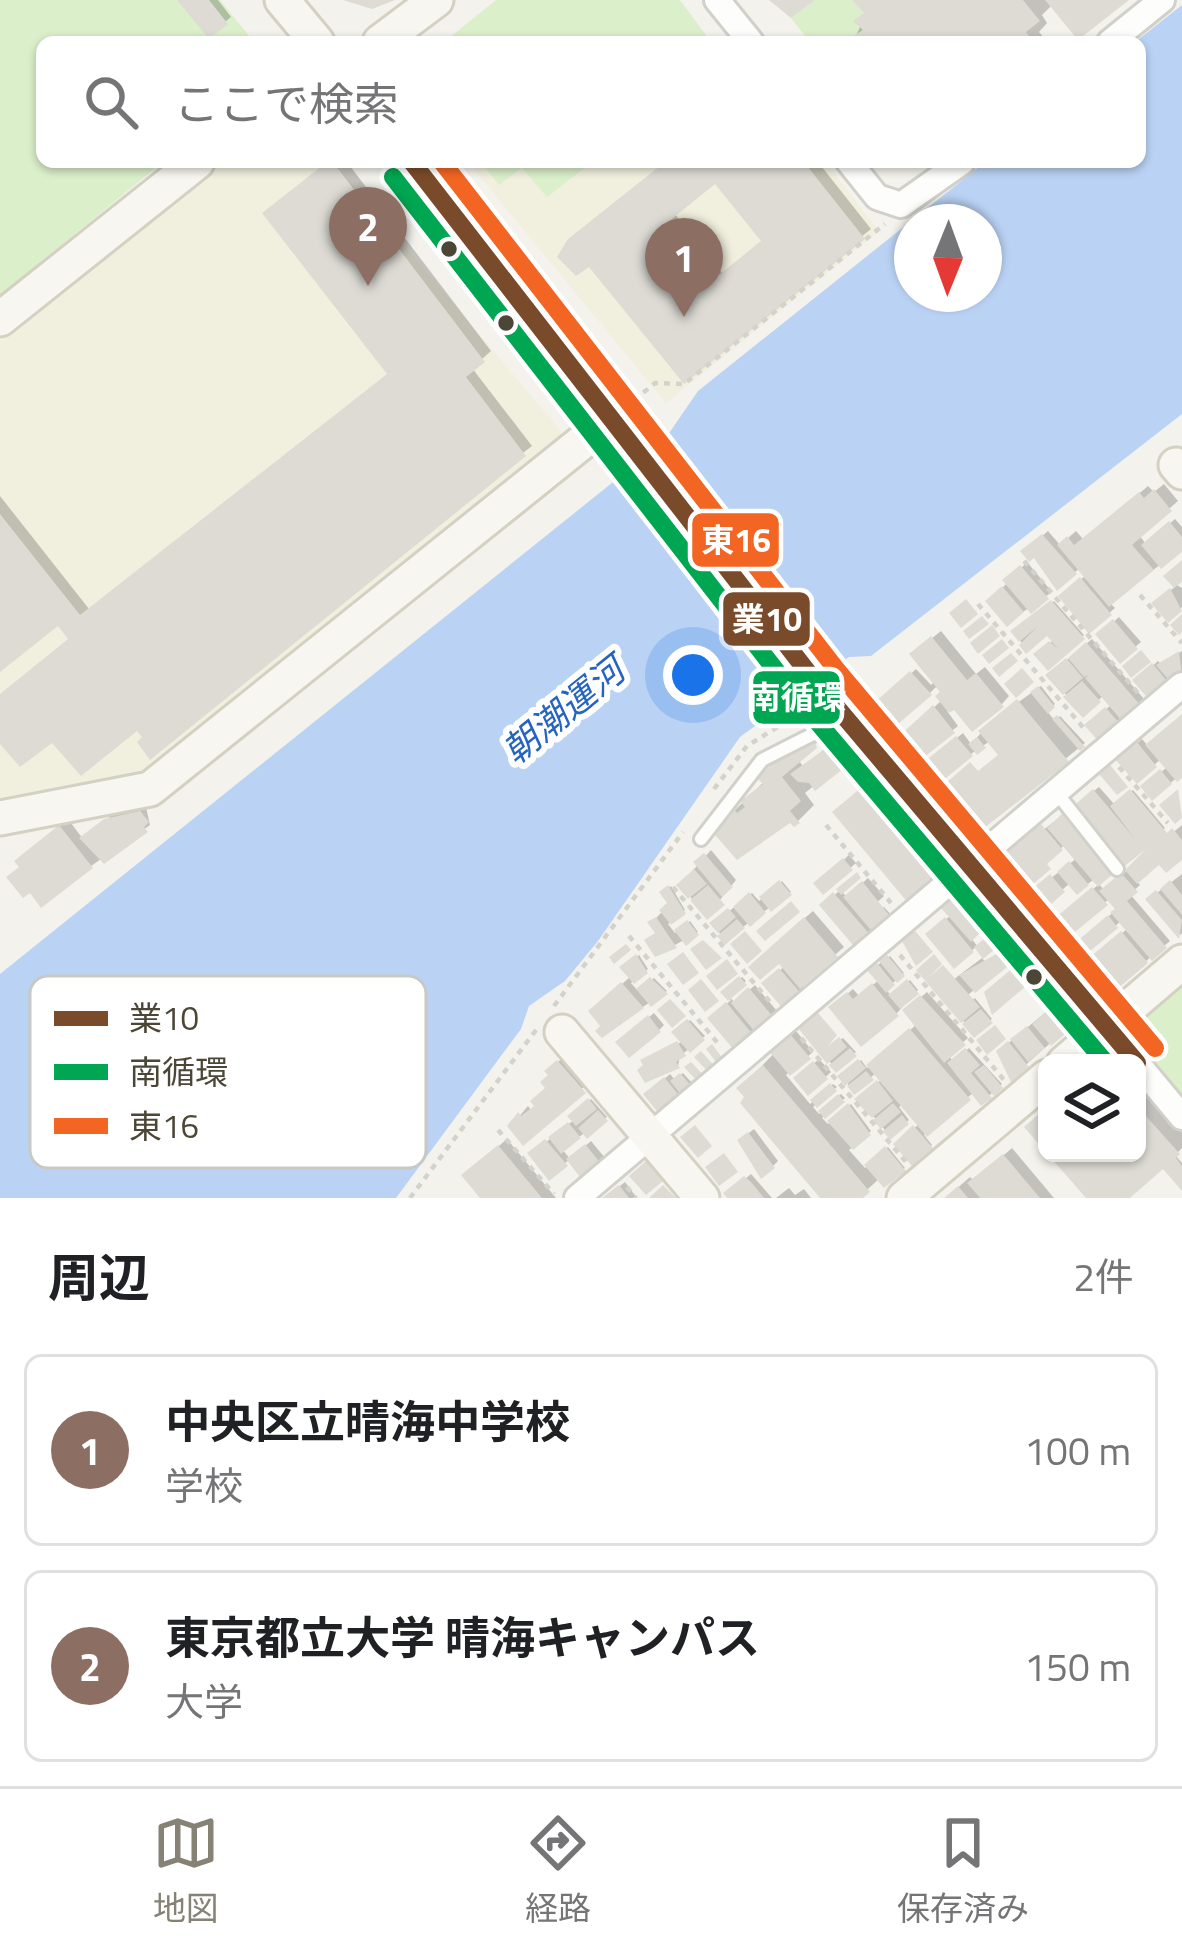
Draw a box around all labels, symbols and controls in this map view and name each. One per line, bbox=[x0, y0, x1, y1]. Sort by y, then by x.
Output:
search box bbox=[36, 36, 1146, 168]
icon: search bbox=[78, 69, 144, 135]
text: ここで検索 bbox=[174, 69, 399, 137]
pin: 2 bbox=[329, 187, 407, 286]
north arrow bbox=[894, 204, 1002, 312]
pin: 1 bbox=[645, 218, 723, 317]
unlabelled marker bbox=[438, 238, 460, 260]
unlabelled marker bbox=[495, 312, 517, 334]
line badge: 東16 bbox=[690, 511, 781, 569]
text: 東16 bbox=[701, 515, 771, 565]
line badge: 業10 bbox=[721, 590, 812, 648]
text: 業10 bbox=[732, 594, 802, 644]
water label: 朝潮運河 bbox=[490, 640, 641, 777]
your location bbox=[663, 645, 723, 705]
line badge: 南循環 bbox=[751, 669, 842, 726]
text: 南循環 bbox=[748, 672, 847, 722]
unlabelled marker bbox=[1023, 966, 1045, 988]
legend bbox=[30, 976, 426, 1168]
text: 業10 bbox=[129, 993, 199, 1043]
text: 南循環 bbox=[129, 1047, 228, 1097]
map controls bbox=[1038, 1054, 1146, 1162]
button: layers bbox=[1038, 1054, 1146, 1162]
text: 東16 bbox=[129, 1101, 199, 1151]
text: 周辺 bbox=[48, 1238, 150, 1316]
text: 2件 bbox=[1073, 1247, 1134, 1306]
text: 中央区立晴海中学校 bbox=[165, 1387, 570, 1455]
text: 1 bbox=[79, 1421, 101, 1480]
text: 100 m bbox=[1024, 1421, 1131, 1480]
text: 学校 bbox=[165, 1456, 243, 1515]
text: 東京都立大学 晴海キャンパス bbox=[165, 1603, 760, 1671]
text: 2 bbox=[79, 1637, 101, 1696]
text: 150 m bbox=[1024, 1637, 1131, 1696]
text: 大学 bbox=[165, 1672, 243, 1731]
tab: 地図 bbox=[153, 1810, 219, 1933]
tab: 経路 bbox=[525, 1810, 591, 1933]
tab: 保存済み bbox=[897, 1810, 1029, 1933]

